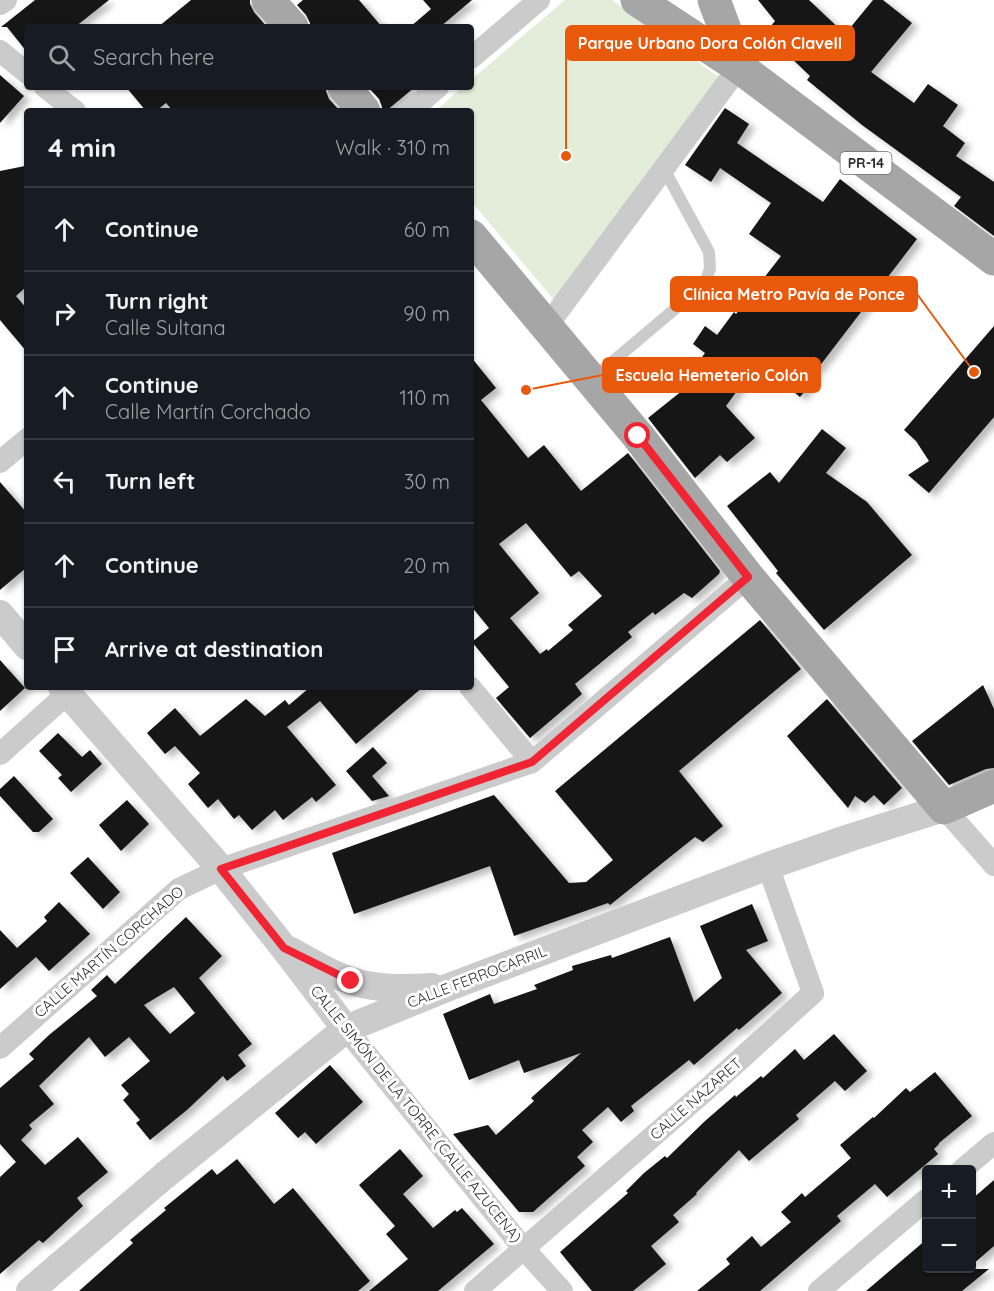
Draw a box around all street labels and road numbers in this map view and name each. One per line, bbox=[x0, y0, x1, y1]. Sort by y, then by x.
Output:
road number: PR-14 bbox=[840, 152, 892, 174]
street label: CALLE MARTÍN CORCHADO bbox=[30, 882, 187, 1022]
street label: CALLE FERROCARRIL bbox=[404, 941, 549, 1012]
street label: CALLE SIMÓN DE LA TORRE (CALLE AZUCENA) bbox=[307, 981, 526, 1246]
street label: CALLE NAZARET bbox=[646, 1053, 746, 1144]

